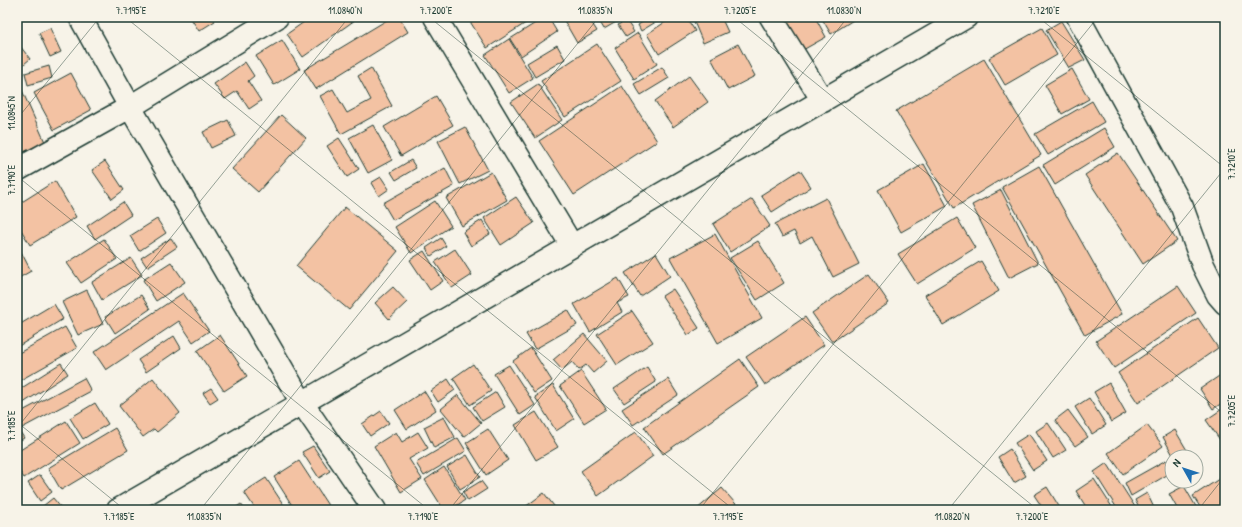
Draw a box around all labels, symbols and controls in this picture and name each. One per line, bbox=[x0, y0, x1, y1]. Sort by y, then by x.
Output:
text: 7.7195°E bbox=[116, 4, 147, 17]
text: 11.0840°N bbox=[328, 4, 362, 17]
text: 7.7200°E bbox=[420, 4, 453, 17]
text: 11.0835°N bbox=[578, 4, 612, 17]
text: 7.7205°E bbox=[724, 4, 757, 17]
text: 11.0830°N bbox=[827, 4, 861, 17]
text: 7.7210°E bbox=[1028, 4, 1060, 17]
text: 11.0845°N bbox=[5, 96, 18, 130]
text: 7.7210°E bbox=[1225, 148, 1238, 180]
text: 7.7190°E bbox=[5, 164, 18, 195]
text: 7.7205°E bbox=[1225, 394, 1238, 427]
text: 7.7185°E bbox=[5, 410, 18, 441]
north arrow bbox=[1164, 449, 1204, 489]
text: N bbox=[1169, 456, 1184, 469]
text: 7.7185°E bbox=[104, 510, 135, 523]
text: 11.0835°N bbox=[187, 510, 221, 523]
text: 7.7190°E bbox=[408, 510, 439, 523]
text: 7.7195°E bbox=[713, 510, 744, 523]
text: 11.0820°N bbox=[934, 510, 970, 523]
text: 7.7200°E bbox=[1016, 510, 1049, 523]

